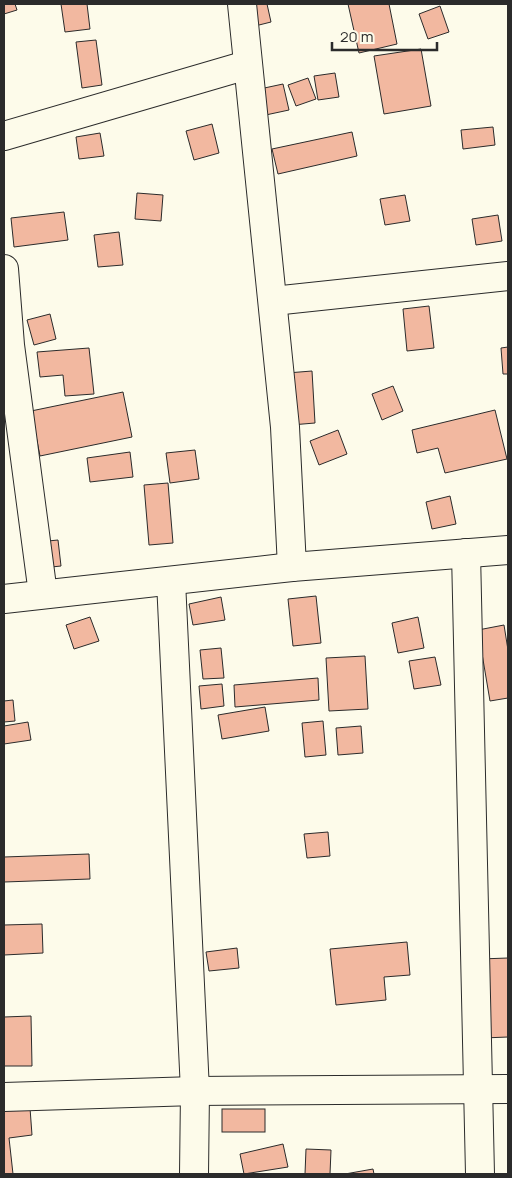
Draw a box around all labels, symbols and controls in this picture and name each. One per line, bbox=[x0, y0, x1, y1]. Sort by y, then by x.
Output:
scale bar bbox=[332, 20, 437, 52]
text: 20 m bbox=[340, 26, 373, 47]

